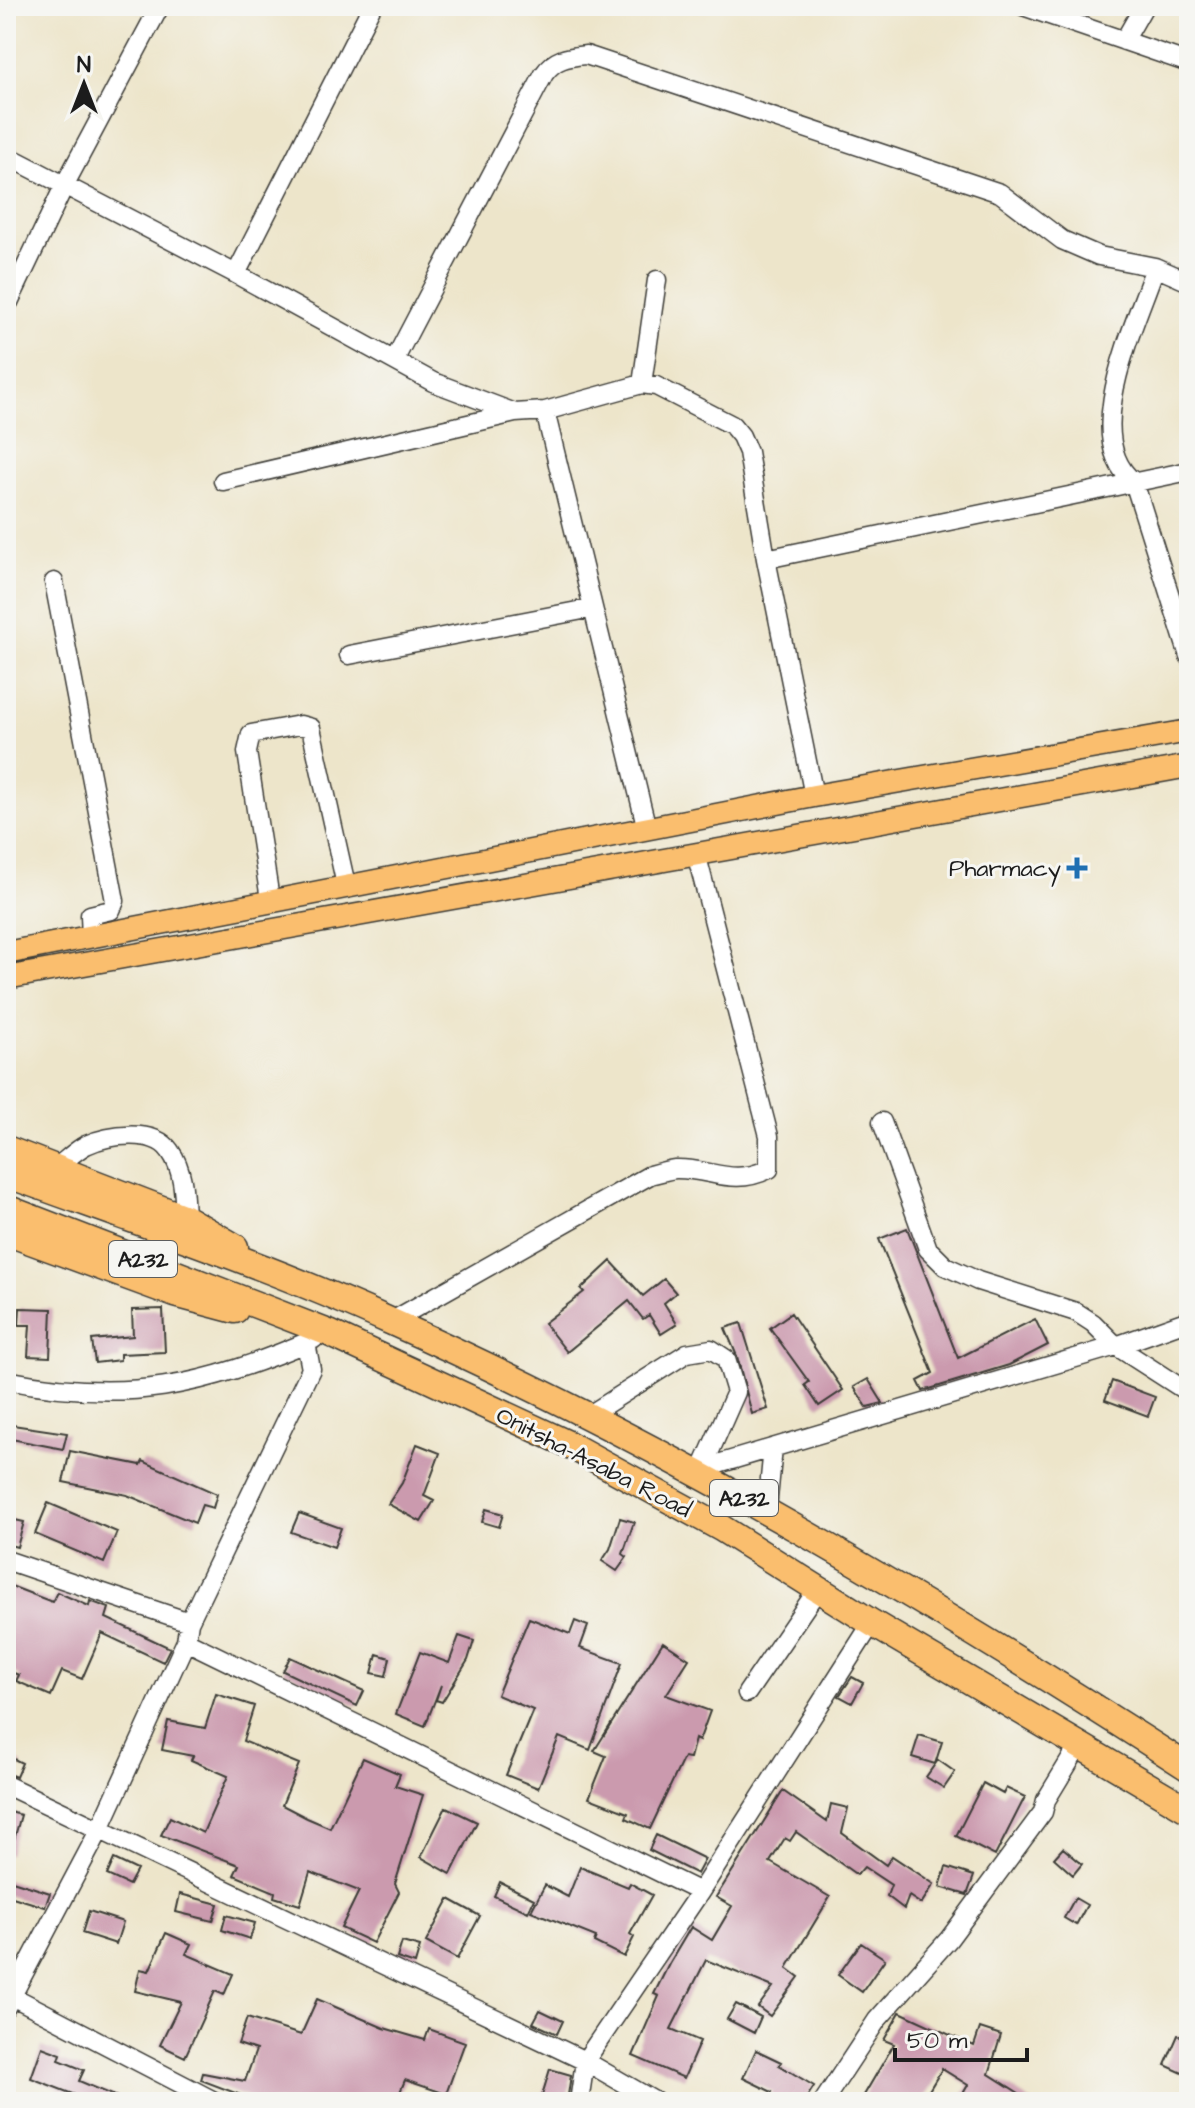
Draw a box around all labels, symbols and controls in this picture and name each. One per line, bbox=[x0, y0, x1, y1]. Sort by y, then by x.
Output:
north arrow bbox=[44, 44, 124, 124]
text: N bbox=[77, 50, 91, 81]
place label: Pharmacy bbox=[949, 852, 1061, 887]
marker: Pharmacy bbox=[1068, 859, 1086, 877]
road number: A232 bbox=[109, 1241, 177, 1277]
street label: Onitsha-Asaba Road bbox=[490, 1399, 697, 1527]
road number: A232 bbox=[710, 1480, 778, 1516]
scale bar bbox=[895, 2012, 1027, 2062]
text: 50 m bbox=[907, 2024, 968, 2058]

